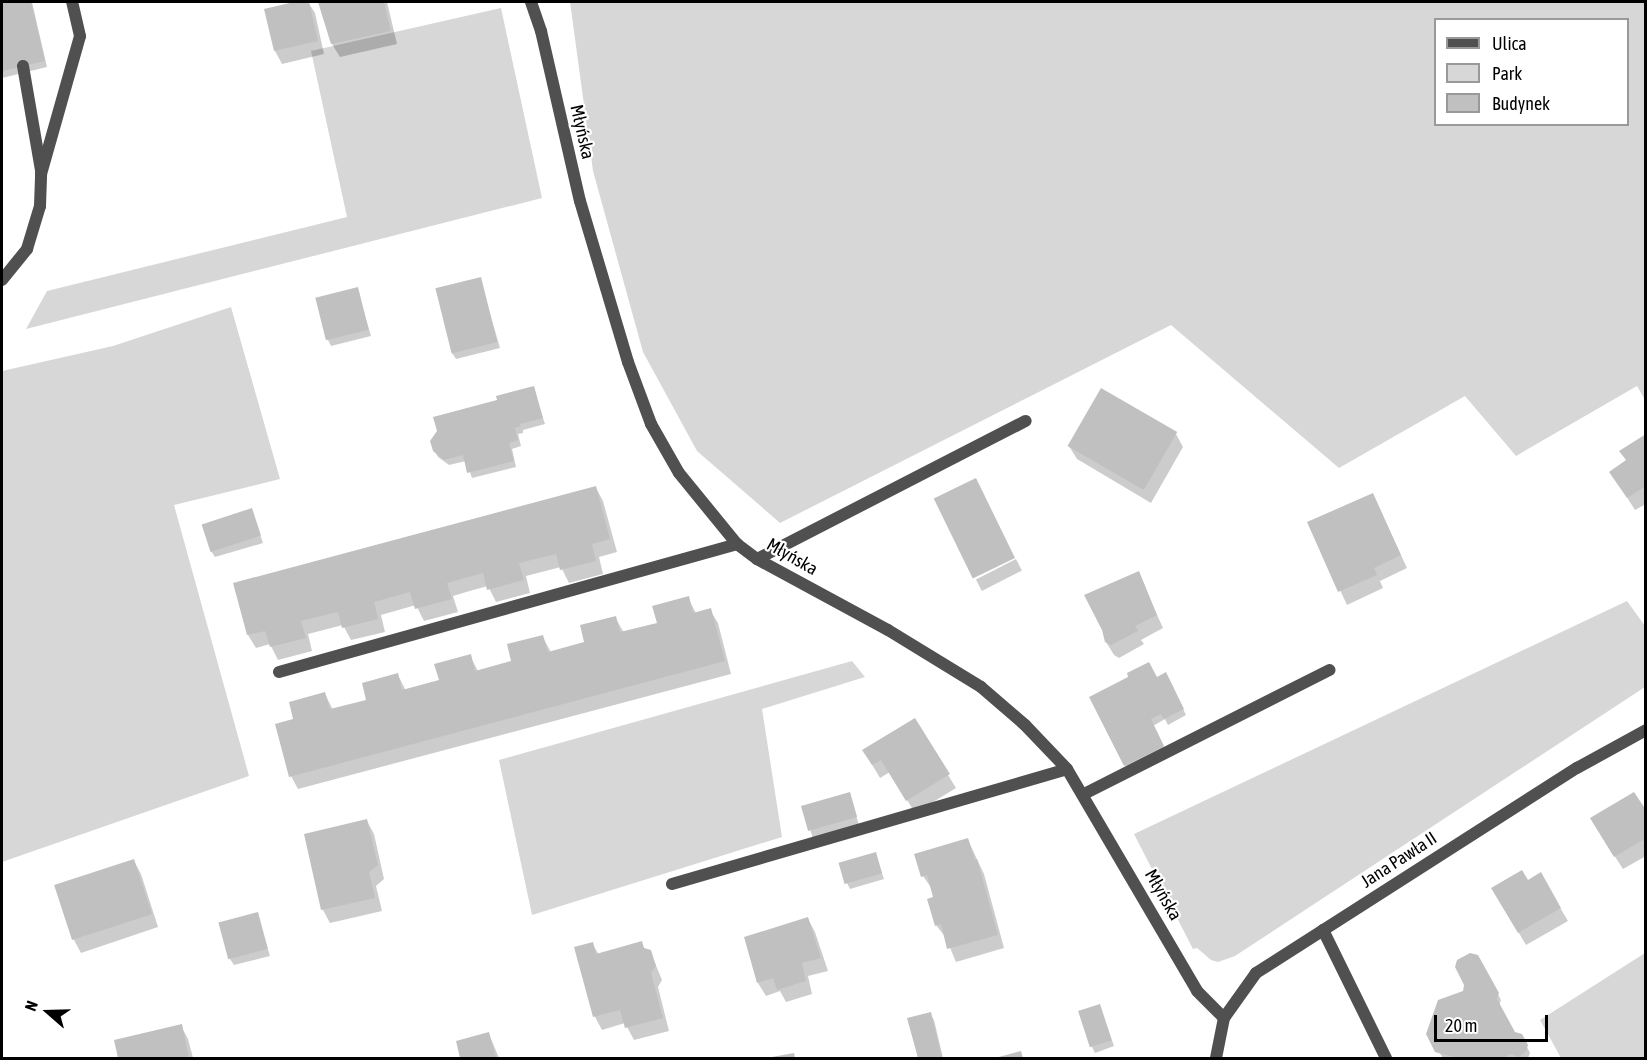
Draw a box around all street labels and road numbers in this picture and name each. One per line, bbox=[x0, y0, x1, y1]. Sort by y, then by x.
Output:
street label: Młyńska bbox=[565, 103, 599, 161]
street label: Młyńska bbox=[763, 534, 821, 580]
street label: Jana Pawła II bbox=[1357, 828, 1441, 892]
street label: Młyńska bbox=[1140, 866, 1186, 924]

